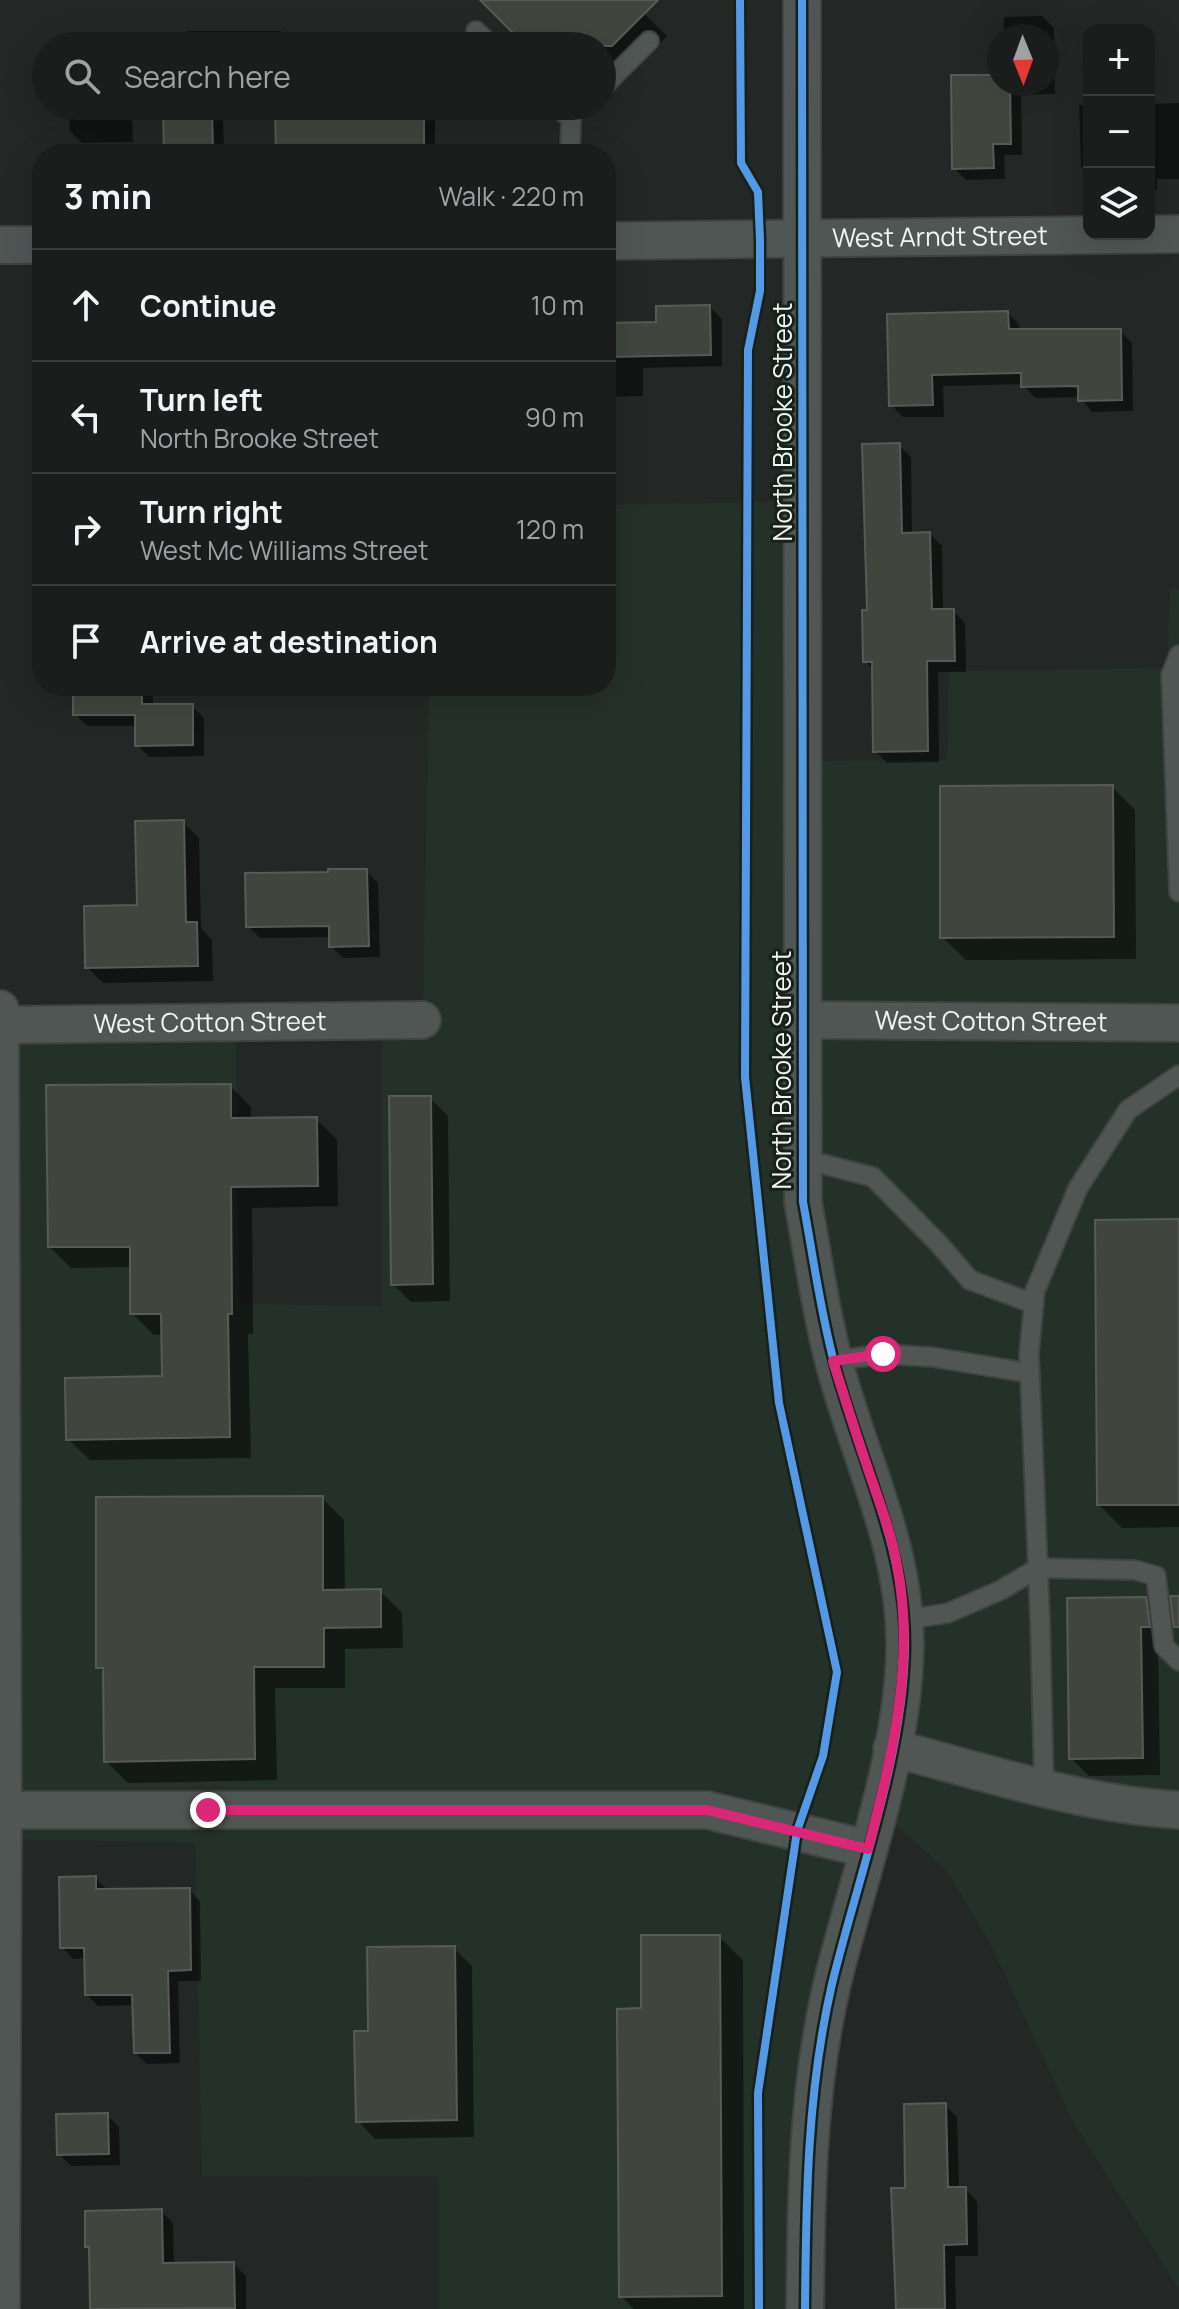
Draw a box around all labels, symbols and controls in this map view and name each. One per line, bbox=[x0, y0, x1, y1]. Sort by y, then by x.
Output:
north arrow bbox=[987, 24, 1059, 96]
map controls bbox=[1083, 24, 1155, 240]
button: + bbox=[1083, 24, 1155, 96]
search box bbox=[32, 32, 616, 120]
icon: search bbox=[60, 54, 104, 98]
text: Search here bbox=[124, 56, 291, 97]
button: − bbox=[1083, 96, 1155, 168]
button: layers bbox=[1083, 168, 1155, 240]
text: 3 min bbox=[64, 173, 152, 219]
text: Walk · 220 m bbox=[438, 178, 584, 214]
street label: West Arndt Street bbox=[832, 217, 1048, 255]
icon: ahead bbox=[64, 283, 108, 327]
text: Continue bbox=[140, 285, 276, 326]
text: 10 m bbox=[531, 287, 584, 323]
street label: North Brooke Street bbox=[764, 303, 800, 541]
text: Turn left bbox=[140, 379, 263, 420]
icon: left bbox=[64, 395, 108, 439]
text: 90 m bbox=[525, 399, 584, 435]
text: North Brooke Street bbox=[140, 420, 379, 456]
text: Turn right bbox=[140, 491, 283, 532]
icon: right bbox=[64, 507, 108, 551]
text: 120 m bbox=[516, 511, 584, 547]
text: West Mc Williams Street bbox=[140, 532, 428, 568]
icon: arrive bbox=[64, 619, 108, 663]
text: Arrive at destination bbox=[140, 621, 438, 662]
street label: North Brooke Street bbox=[763, 951, 799, 1189]
street label: West Cotton Street bbox=[93, 1002, 327, 1041]
street label: West Cotton Street bbox=[874, 1002, 1108, 1039]
route start bbox=[865, 1336, 901, 1372]
route end bbox=[190, 1792, 226, 1828]

